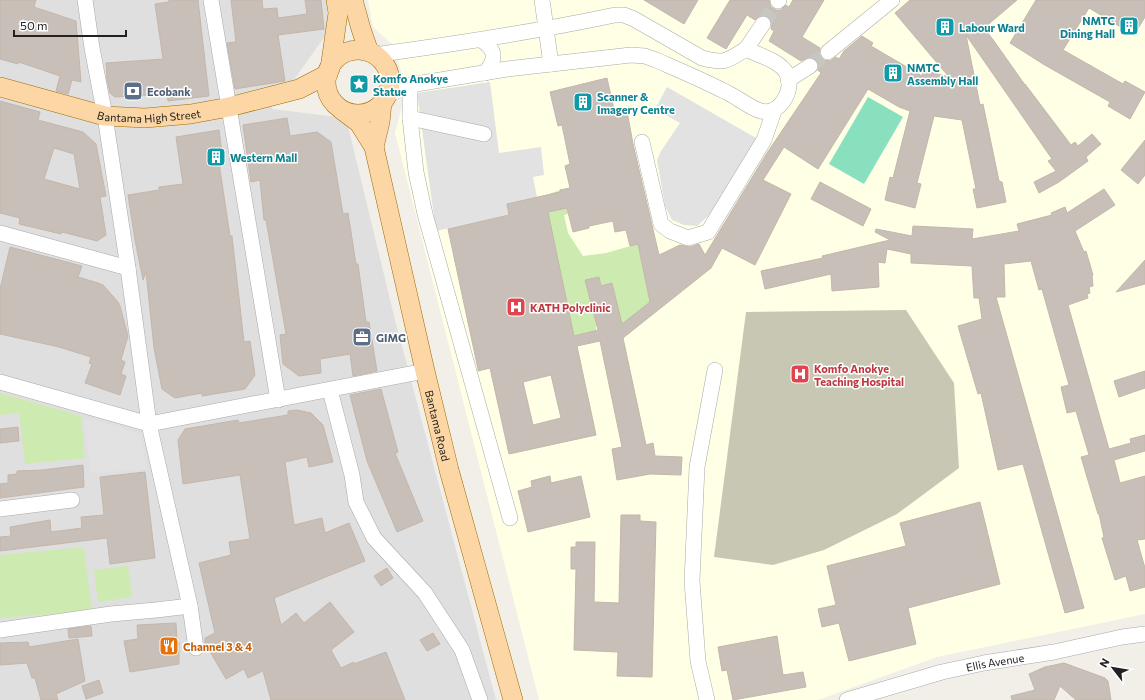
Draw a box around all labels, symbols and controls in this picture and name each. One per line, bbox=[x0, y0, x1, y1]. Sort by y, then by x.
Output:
scale bar bbox=[14, 12, 126, 38]
place label: NMTC Dining Hall bbox=[1060, 14, 1115, 40]
building icon: NMTC Dining Hall bbox=[1118, 15, 1140, 37]
building icon: Labour Ward bbox=[934, 16, 956, 38]
text: 50 m bbox=[20, 18, 48, 32]
place label: Labour Ward bbox=[959, 21, 1025, 34]
place label: NMTC Assembly Hall bbox=[907, 61, 978, 87]
building icon: NMTC Assembly Hall bbox=[882, 62, 904, 84]
place label: Komfo Anokye Statue bbox=[373, 72, 448, 98]
place icon: Komfo Anokye Statue bbox=[348, 73, 370, 95]
bank icon: Ecobank bbox=[122, 80, 144, 102]
place label: Ecobank bbox=[147, 85, 191, 98]
place label: Scanner & Imagery Centre bbox=[597, 90, 675, 116]
building icon: Scanner & Imagery Centre bbox=[572, 91, 594, 113]
street label: Bantama High Street bbox=[96, 106, 202, 125]
building icon: Western Mall bbox=[205, 146, 227, 168]
place label: Western Mall bbox=[230, 151, 297, 164]
hospital icon: KATH Polyclinic bbox=[505, 296, 527, 318]
place label: KATH Polyclinic bbox=[530, 301, 611, 314]
office icon: GIMG bbox=[351, 326, 373, 348]
place label: GIMG bbox=[376, 331, 406, 344]
place label: Komfo Anokye Teaching Hospital bbox=[814, 362, 904, 388]
hospital icon: Komfo Anokye Teaching Hospital bbox=[789, 363, 811, 385]
street label: Bantama Road bbox=[423, 389, 453, 462]
restaurant icon: Channel 3 & 4 bbox=[158, 635, 180, 657]
place label: Channel 3 & 4 bbox=[183, 640, 252, 653]
north arrow bbox=[1093, 648, 1133, 688]
street label: Ellis Avenue bbox=[965, 650, 1025, 673]
text: N bbox=[1096, 656, 1112, 669]

